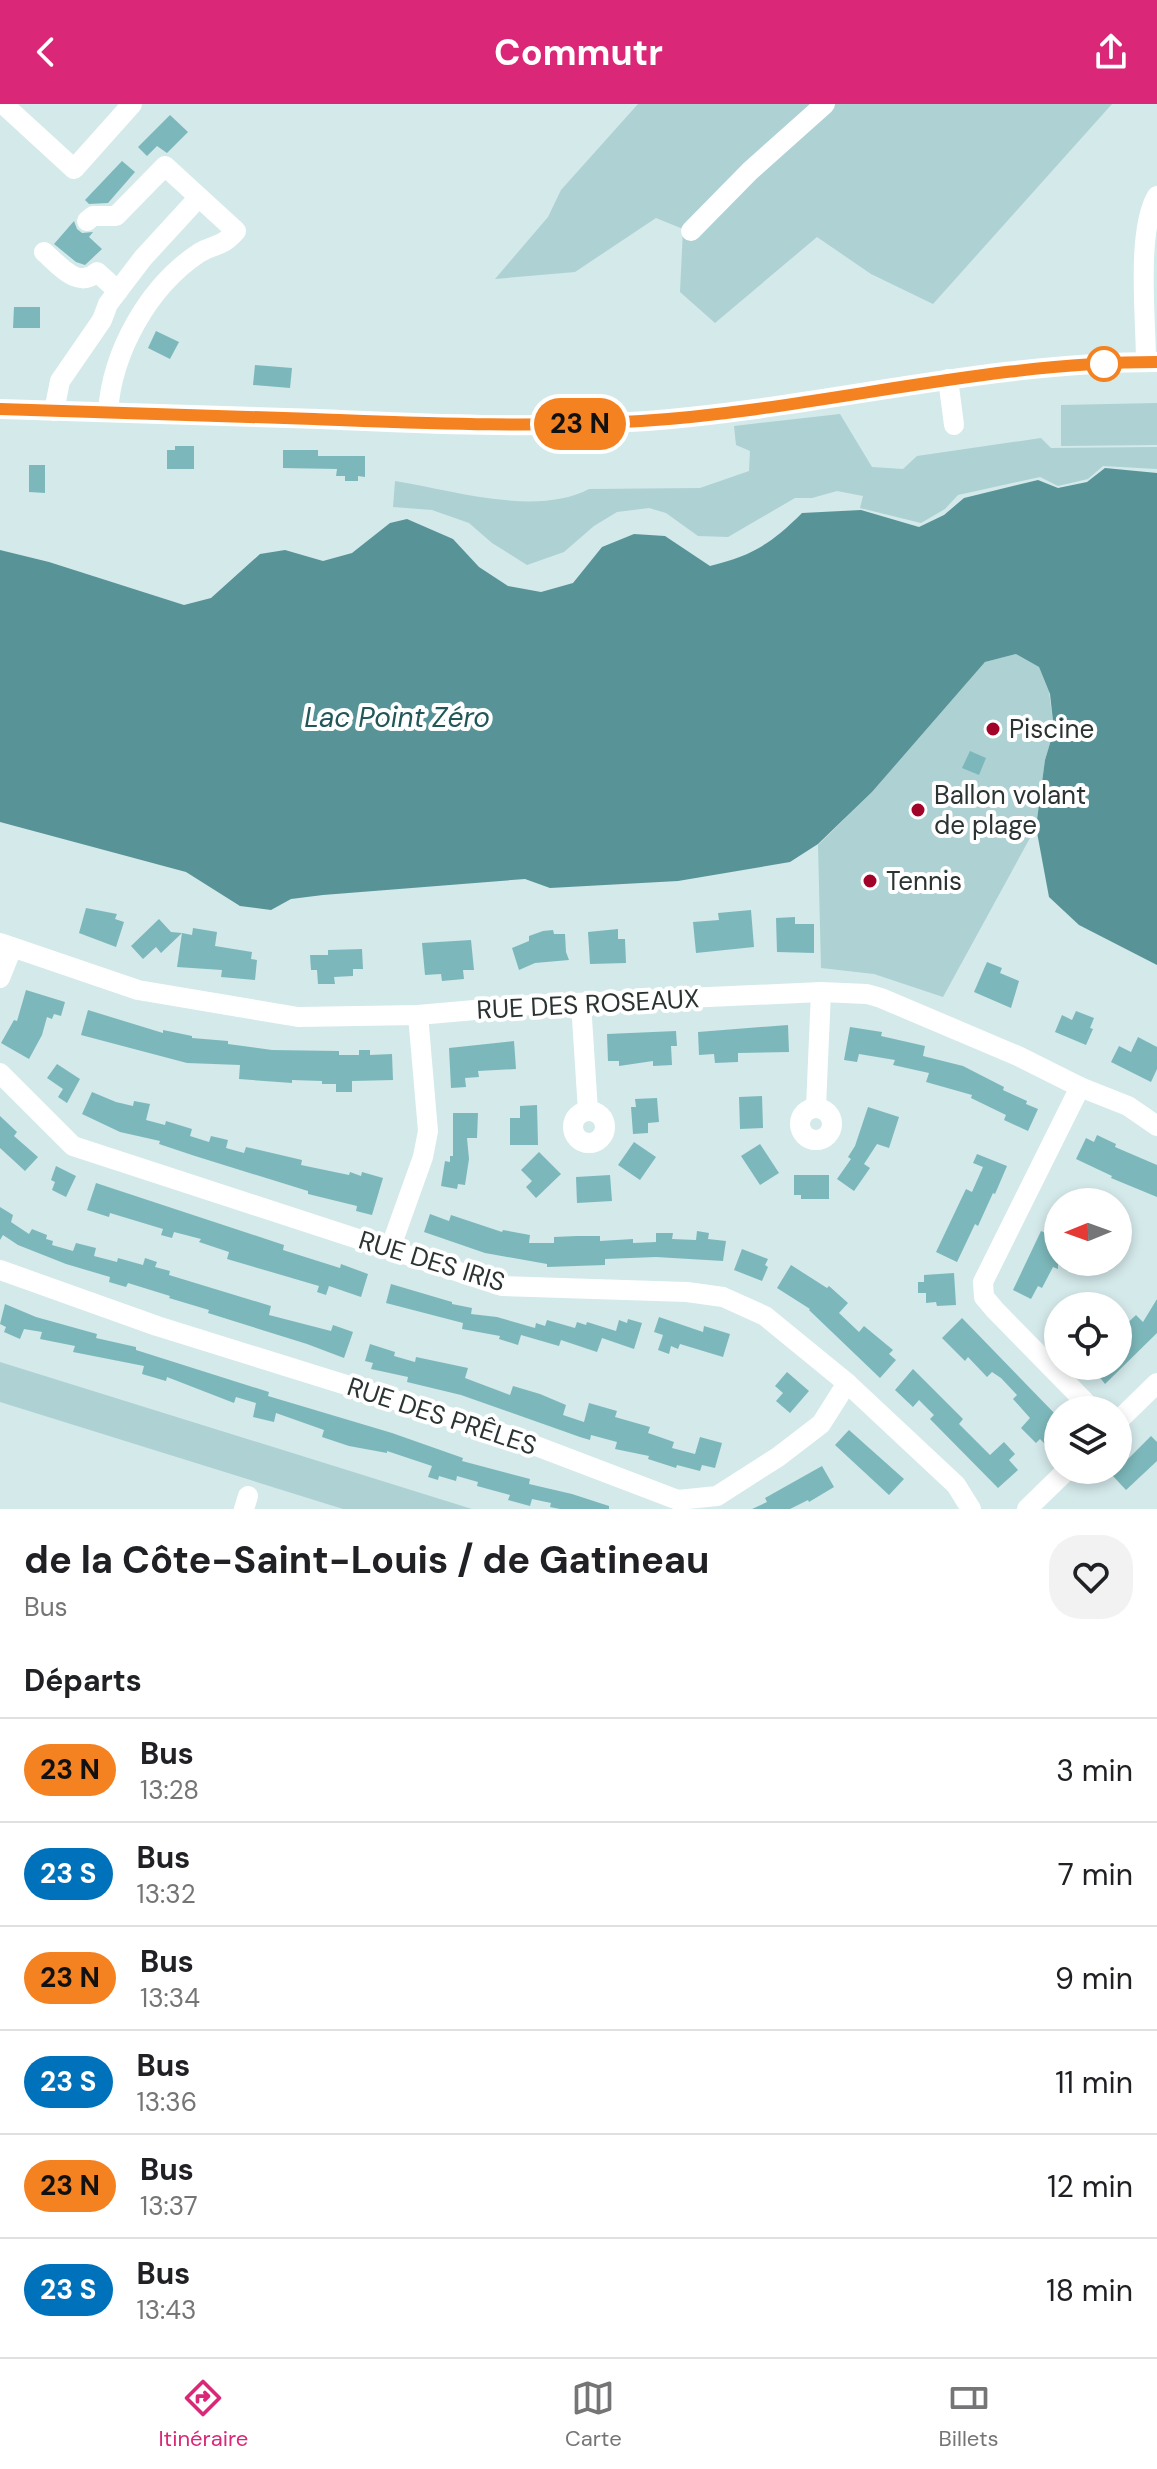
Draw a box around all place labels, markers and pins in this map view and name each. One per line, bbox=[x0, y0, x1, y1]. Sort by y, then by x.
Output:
unlabelled marker bbox=[1087, 347, 1121, 381]
place label: Piscine bbox=[1009, 712, 1094, 746]
marker: Piscine bbox=[984, 720, 1002, 738]
place label: Ballon volant de plage bbox=[934, 778, 1086, 842]
marker: Ballon volant de plage bbox=[909, 801, 927, 819]
place label: Tennis bbox=[886, 864, 962, 898]
marker: Tennis bbox=[861, 872, 879, 890]

